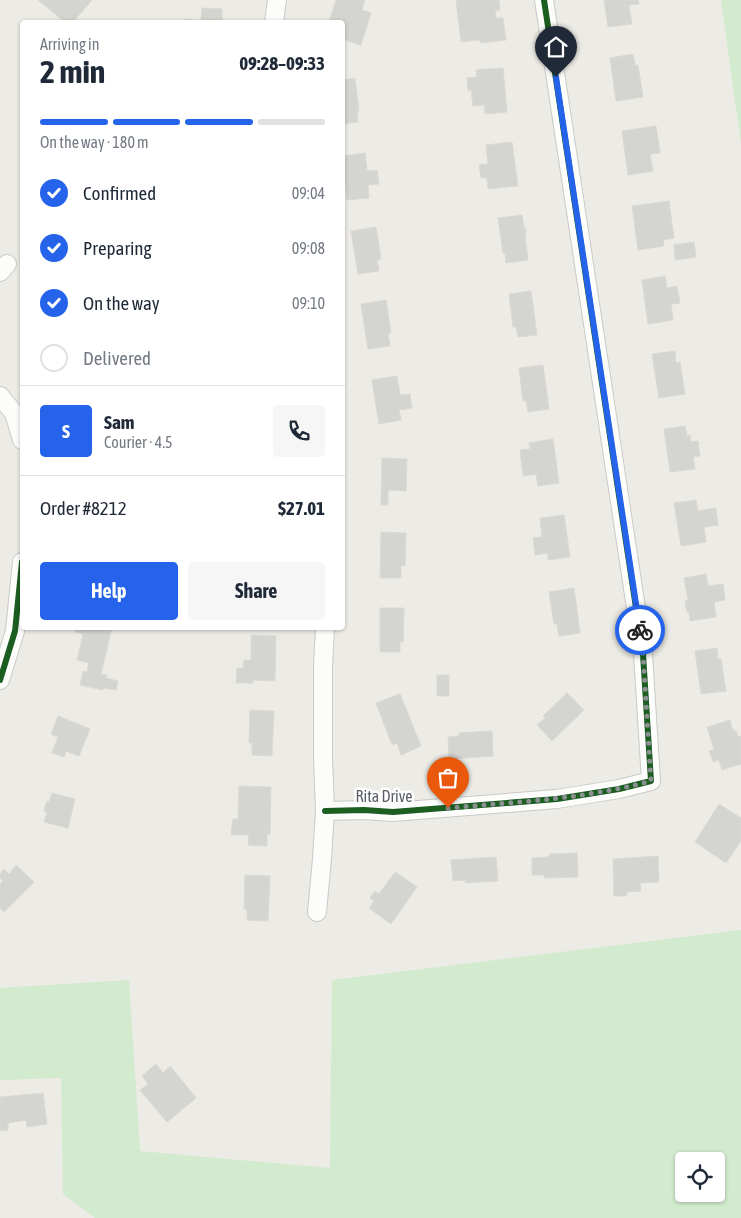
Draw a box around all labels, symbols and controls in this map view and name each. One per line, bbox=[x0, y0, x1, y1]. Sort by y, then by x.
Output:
pin bbox=[535, 26, 577, 77]
icon: home bbox=[542, 33, 570, 61]
text: Arriving in bbox=[40, 35, 100, 53]
text: 09:28–09:33 bbox=[239, 52, 325, 74]
text: 2 min bbox=[40, 53, 105, 90]
text: On the way · 180 m bbox=[40, 133, 149, 151]
icon: check bbox=[40, 179, 68, 207]
text: Confirmed bbox=[83, 182, 156, 204]
text: 09:04 bbox=[292, 184, 325, 202]
icon: check bbox=[40, 234, 68, 262]
text: Preparing bbox=[83, 237, 152, 259]
text: 09:08 bbox=[292, 239, 325, 257]
icon: check bbox=[40, 289, 68, 317]
text: On the way bbox=[83, 292, 160, 314]
text: 09:10 bbox=[292, 294, 325, 312]
text: Delivered bbox=[83, 347, 151, 369]
button: phone bbox=[273, 405, 325, 457]
text: Sam bbox=[104, 411, 135, 433]
text: S bbox=[62, 420, 70, 442]
text: Courier · 4.5 bbox=[104, 433, 173, 451]
text: Order #8212 bbox=[40, 497, 127, 519]
text: $27.01 bbox=[278, 497, 325, 519]
button: Help bbox=[40, 562, 178, 620]
button: Share bbox=[188, 562, 325, 620]
courier bbox=[615, 605, 665, 655]
icon: bike bbox=[626, 616, 654, 644]
pin bbox=[427, 757, 469, 808]
icon: bag bbox=[434, 764, 462, 792]
street label: Rita Drive bbox=[356, 787, 412, 805]
map controls bbox=[675, 1152, 725, 1202]
button: locate bbox=[675, 1152, 725, 1202]

